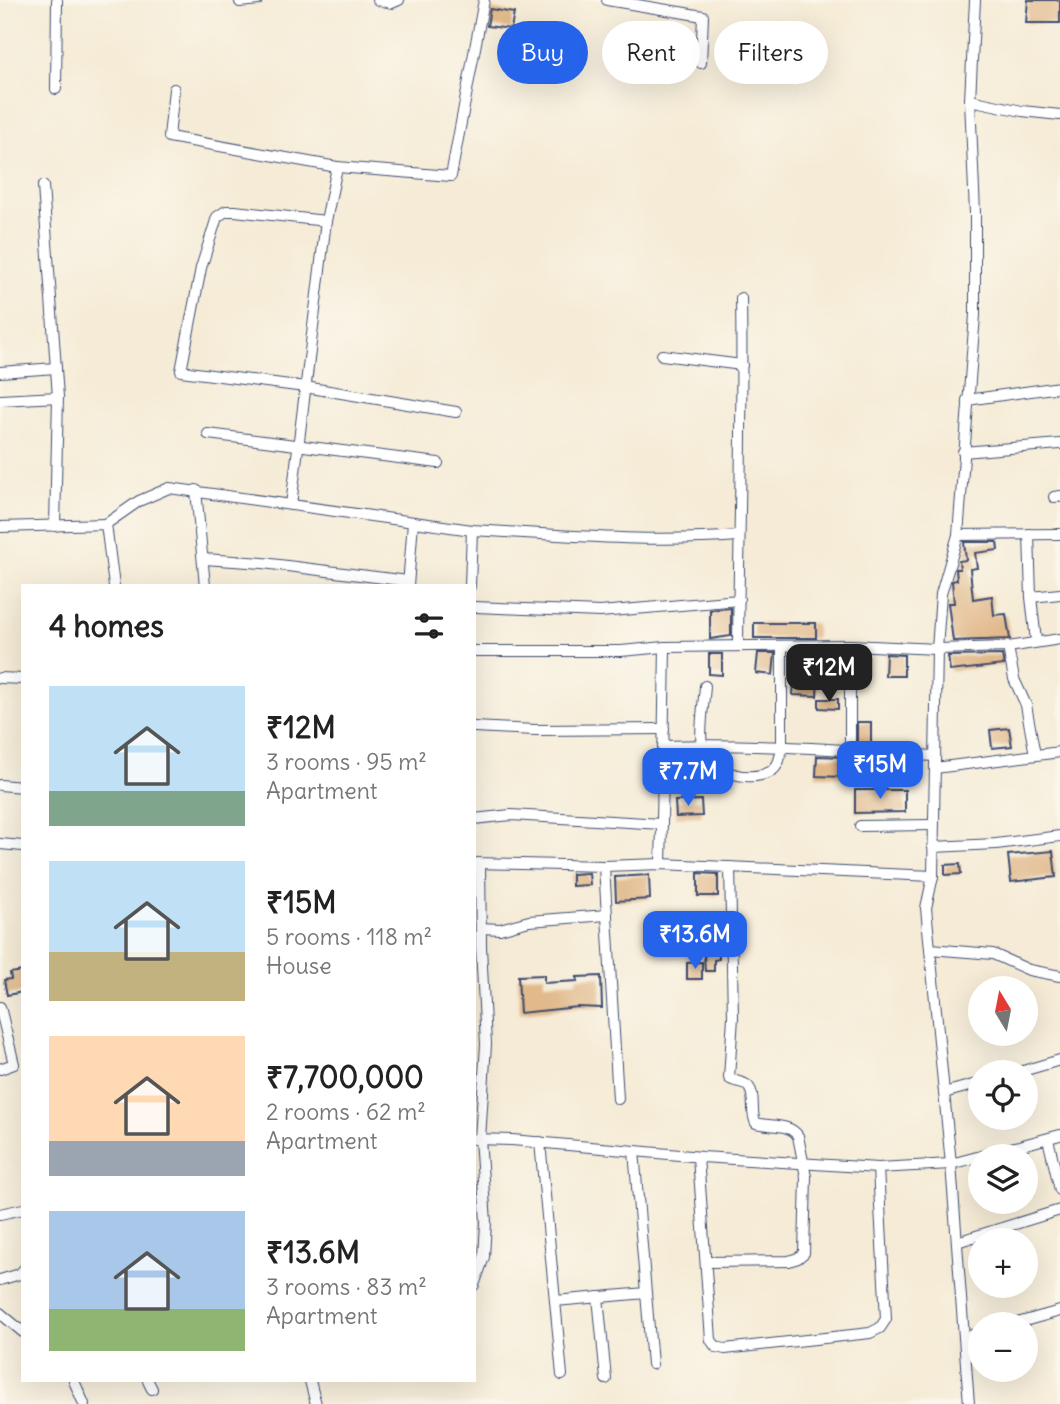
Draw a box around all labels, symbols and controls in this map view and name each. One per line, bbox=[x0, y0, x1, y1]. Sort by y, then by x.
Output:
chip: Buy bbox=[497, 21, 588, 84]
chip: Rent bbox=[602, 21, 700, 84]
chip: Filters bbox=[714, 21, 828, 84]
text: 4 homes bbox=[49, 607, 164, 645]
icon: filters bbox=[410, 607, 448, 645]
pin: ₹12M bbox=[788, 644, 870, 704]
text: ₹12M bbox=[802, 652, 856, 681]
text: ₹12M bbox=[266, 708, 336, 746]
icon: home bbox=[105, 714, 189, 798]
pin: ₹15M bbox=[839, 742, 921, 801]
text: 3 rooms · 95 m² bbox=[266, 747, 427, 776]
pin: ₹7.7M bbox=[639, 748, 737, 808]
text: ₹15M bbox=[853, 749, 907, 778]
text: ₹7.7M bbox=[658, 756, 718, 785]
text: Apartment bbox=[266, 776, 378, 805]
text: ₹15M bbox=[266, 883, 337, 921]
icon: home bbox=[105, 889, 189, 973]
pin: ₹13.6M bbox=[638, 912, 752, 971]
text: ₹13.6M bbox=[659, 919, 731, 948]
text: 5 rooms · 118 m² bbox=[266, 922, 432, 951]
text: House bbox=[266, 951, 332, 980]
north arrow bbox=[968, 976, 1038, 1046]
map controls bbox=[968, 976, 1038, 1382]
text: ₹7,700,000 bbox=[266, 1058, 424, 1096]
button: locate bbox=[968, 1060, 1038, 1130]
icon: home bbox=[105, 1064, 189, 1148]
text: 2 rooms · 62 m² bbox=[266, 1097, 426, 1126]
text: Apartment bbox=[266, 1126, 378, 1155]
button: layers bbox=[968, 1144, 1038, 1214]
button: + bbox=[968, 1228, 1038, 1298]
text: ₹13.6M bbox=[266, 1233, 360, 1271]
icon: home bbox=[105, 1239, 189, 1323]
text: 3 rooms · 83 m² bbox=[266, 1272, 427, 1301]
text: Apartment bbox=[266, 1301, 378, 1330]
button: − bbox=[968, 1312, 1038, 1382]

